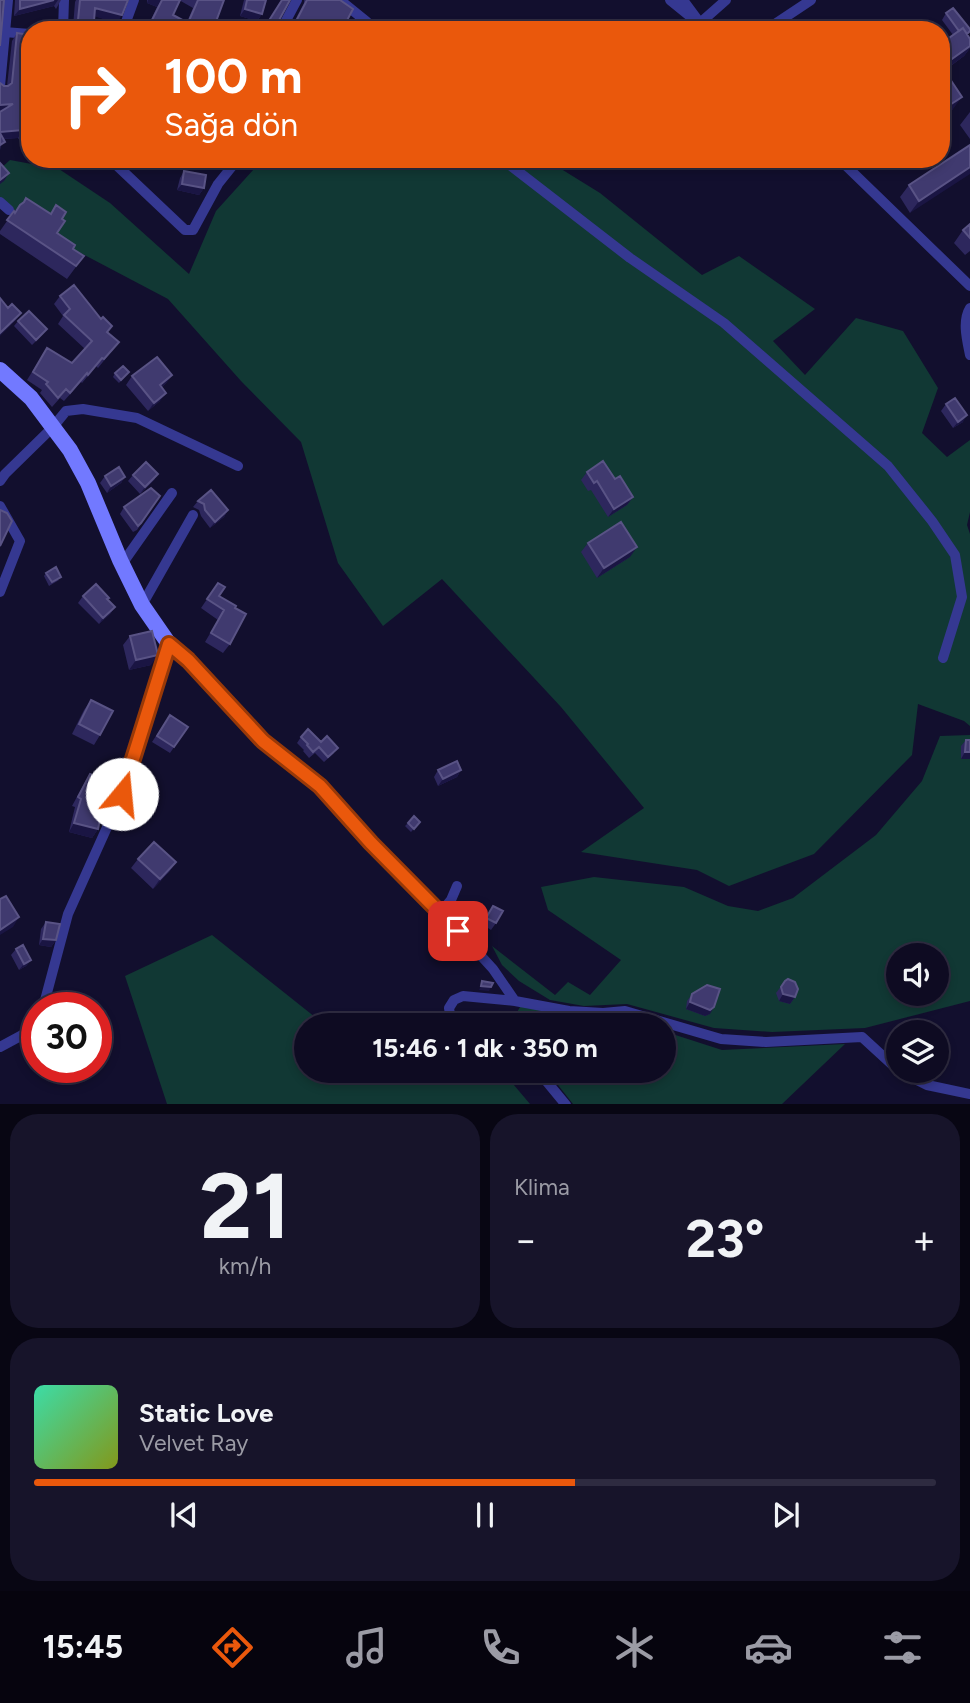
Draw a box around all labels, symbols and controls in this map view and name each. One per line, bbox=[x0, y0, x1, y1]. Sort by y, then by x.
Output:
text: 100 m bbox=[164, 46, 303, 105]
icon: right bbox=[49, 49, 140, 140]
text: Sağa dön bbox=[164, 106, 298, 144]
position arrow bbox=[85, 757, 159, 831]
pin bbox=[428, 901, 488, 961]
icon: arrive bbox=[439, 912, 477, 950]
map controls bbox=[886, 943, 949, 1083]
button: sound bbox=[886, 943, 949, 1006]
speed limit sign: 30 bbox=[21, 992, 112, 1083]
button: layers bbox=[886, 1020, 949, 1083]
text: 15:46 · 1 dk · 350 m bbox=[372, 1032, 598, 1064]
text: 21 bbox=[199, 1152, 291, 1261]
text: Klima bbox=[514, 1173, 570, 1201]
text: 23° bbox=[686, 1208, 764, 1270]
text: − bbox=[514, 1217, 538, 1263]
text: + bbox=[912, 1217, 936, 1263]
text: km/h bbox=[219, 1252, 271, 1280]
text: Static Love bbox=[139, 1397, 273, 1429]
text: Velvet Ray bbox=[139, 1429, 248, 1457]
icon: previous bbox=[165, 1496, 203, 1534]
icon: pause bbox=[466, 1496, 504, 1534]
icon: next bbox=[767, 1496, 805, 1534]
icon: directions bbox=[208, 1623, 257, 1672]
icon: music bbox=[342, 1623, 391, 1672]
icon: phone bbox=[476, 1623, 525, 1672]
icon: climate bbox=[610, 1623, 659, 1672]
icon: car bbox=[744, 1623, 793, 1672]
icon: filters bbox=[878, 1623, 927, 1672]
text: 15:45 bbox=[43, 1628, 123, 1666]

